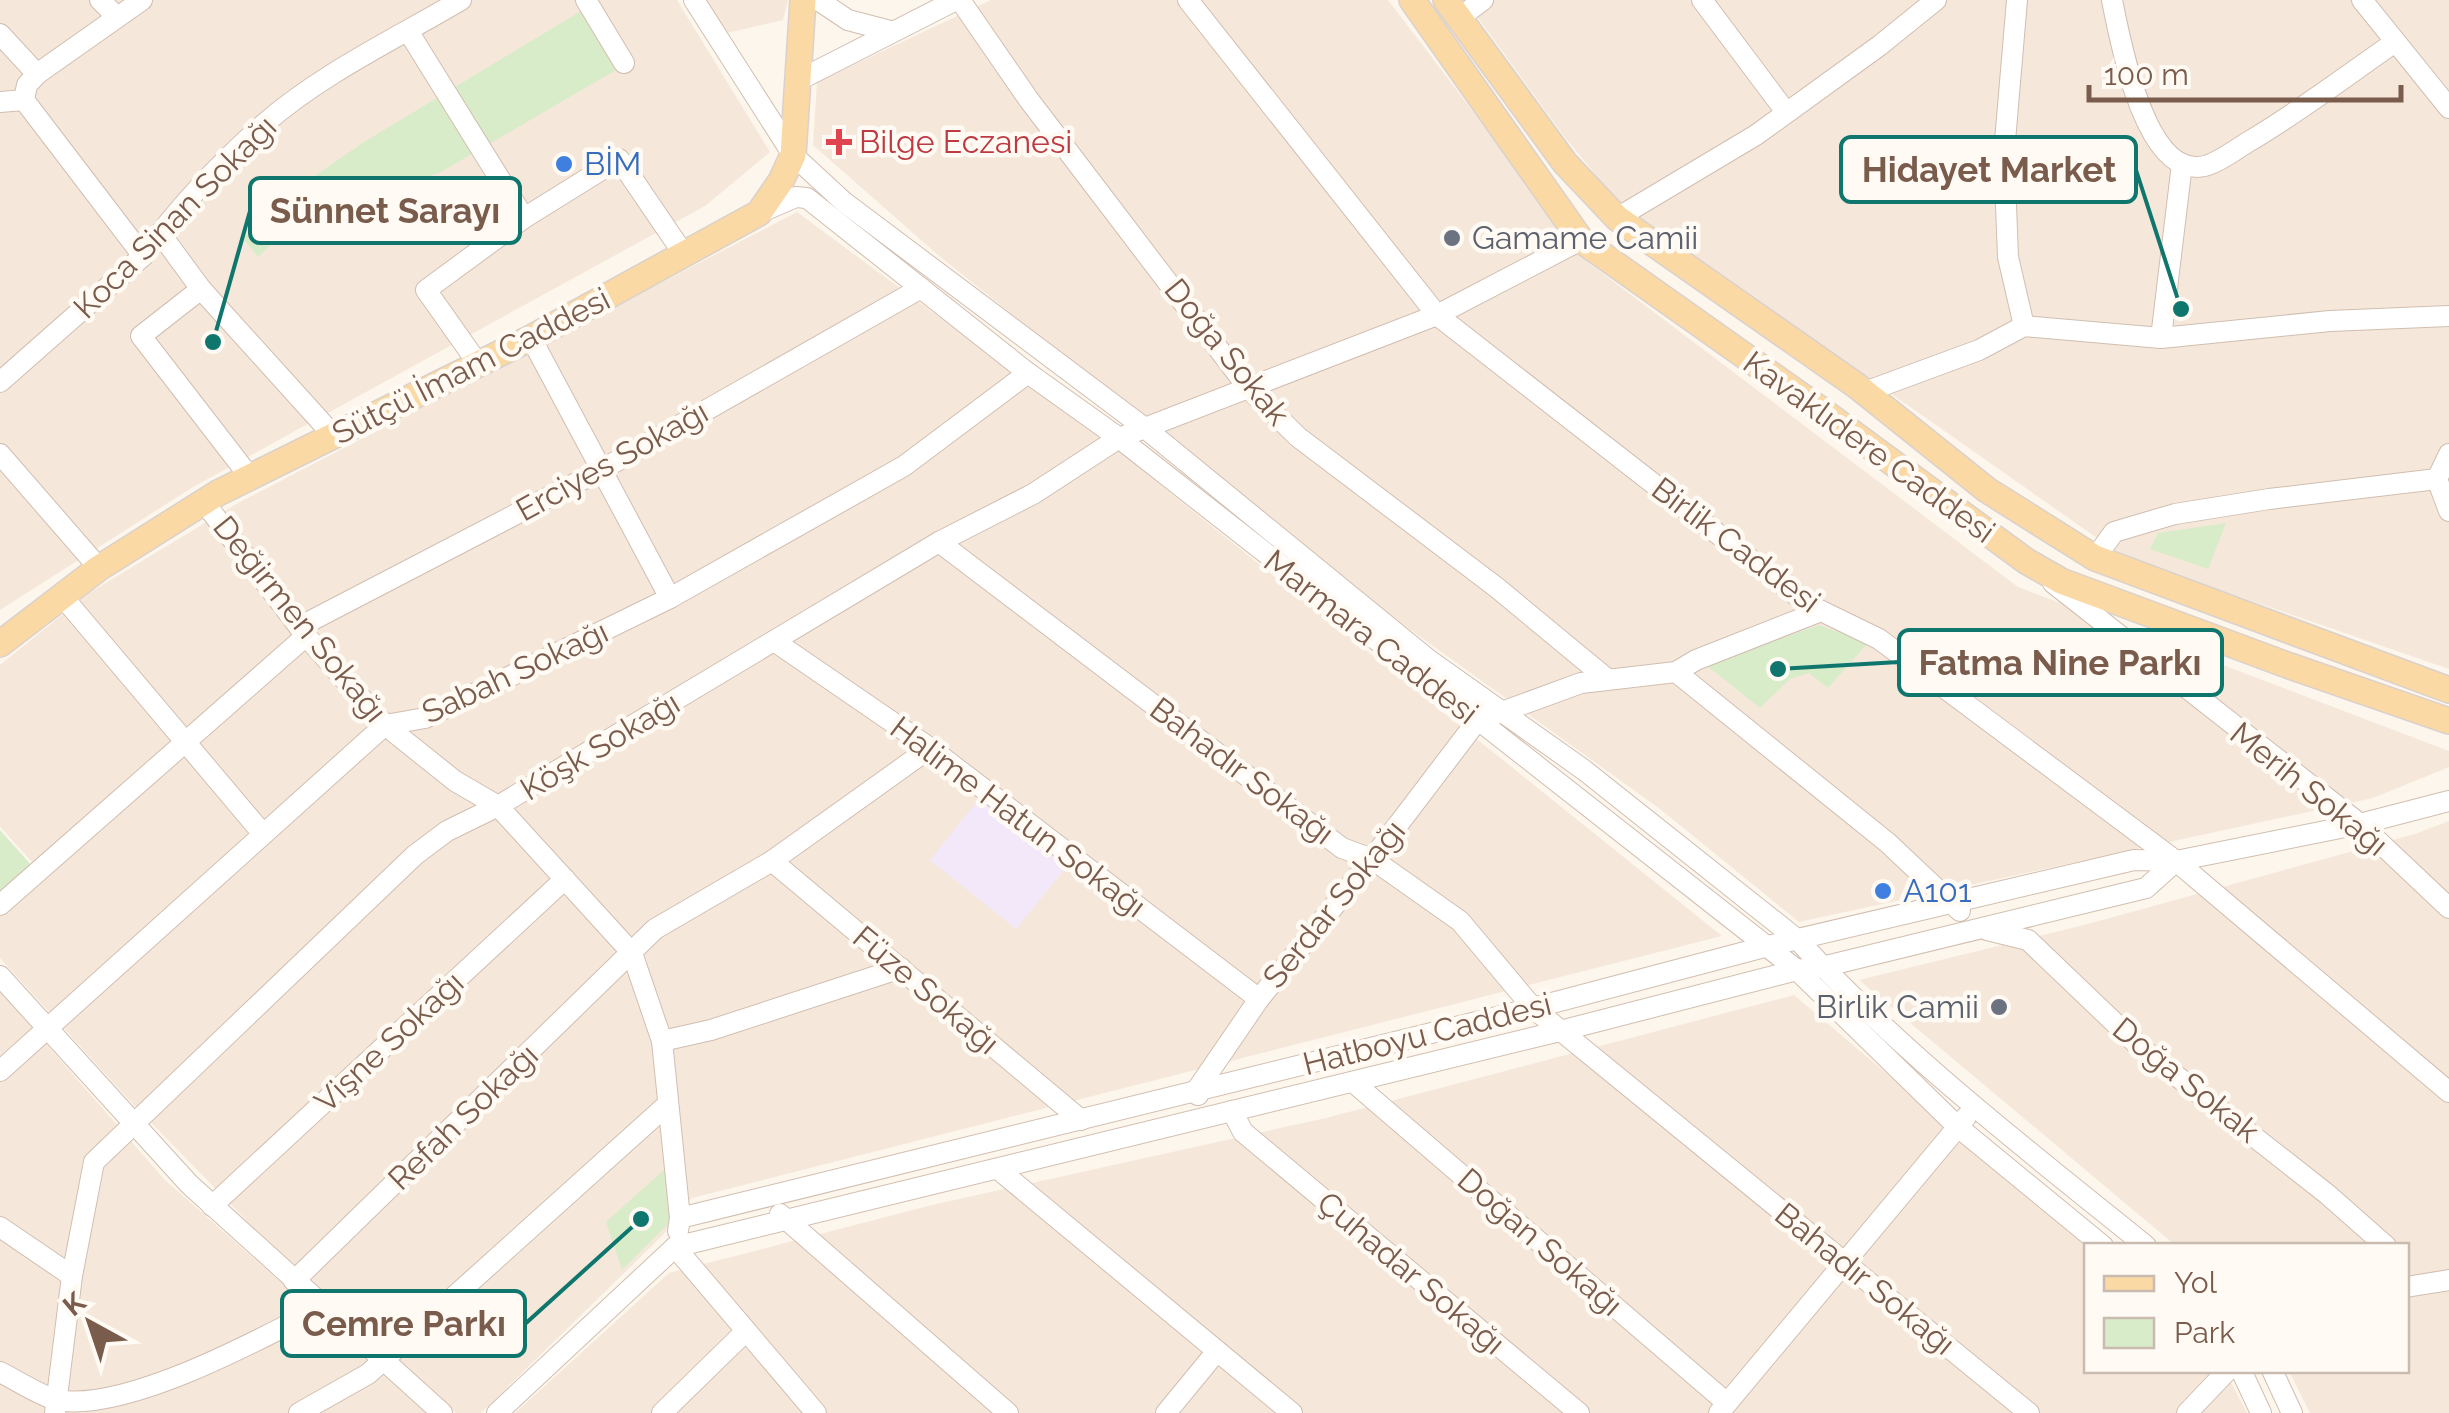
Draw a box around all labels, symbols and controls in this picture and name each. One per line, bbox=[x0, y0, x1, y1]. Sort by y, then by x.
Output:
scale bar bbox=[2089, 40, 2402, 102]
text: 100 m bbox=[2104, 57, 2189, 92]
street label: Koca Sinan Sokağı bbox=[66, 108, 283, 325]
place label: Bilge Eczanesi bbox=[859, 123, 1072, 160]
marker: Bilge Eczanesi bbox=[828, 131, 850, 153]
callout: Hidayet Market bbox=[1841, 137, 2136, 202]
place label: BİM bbox=[584, 145, 641, 182]
text: Hidayet Market bbox=[1862, 149, 2117, 190]
marker: BİM bbox=[553, 153, 575, 175]
callout: Sünnet Sarayı bbox=[250, 178, 520, 243]
text: Sünnet Sarayı bbox=[270, 190, 500, 231]
place label: Gamame Camii bbox=[1472, 219, 1698, 256]
marker: Gamame Camii bbox=[1441, 227, 1463, 249]
street label: Doğa Sokak bbox=[1157, 271, 1298, 432]
street label: Sütçü İmam Caddesi bbox=[326, 280, 616, 452]
street label: Kavaklıdere Caddesi bbox=[1737, 343, 2002, 550]
street label: Erciyes Sokağı bbox=[510, 393, 714, 528]
street label: Birlik Caddesi bbox=[1645, 469, 1828, 620]
street label: Değirmen Sokağı bbox=[206, 508, 395, 729]
street label: Marmara Caddesi bbox=[1257, 542, 1485, 731]
street label: Sabah Sokağı bbox=[416, 612, 613, 731]
callout: Fatma Nine Parkı bbox=[1899, 630, 2222, 695]
text: Fatma Nine Parkı bbox=[1919, 642, 2201, 683]
street label: Köşk Sokağı bbox=[514, 684, 686, 807]
street label: Bahadır Sokağı bbox=[1143, 690, 1341, 852]
street label: Halime Hatun Sokağı bbox=[883, 709, 1153, 925]
street label: Merih Sokağı bbox=[2223, 714, 2395, 863]
street label: Serdar Sokağı bbox=[1255, 813, 1412, 995]
place label: A101 bbox=[1903, 872, 1972, 909]
marker: A101 bbox=[1872, 880, 1894, 902]
street label: Füze Sokağı bbox=[846, 918, 1007, 1061]
street label: Vişne Sokağı bbox=[307, 964, 471, 1120]
street label: Hatboyu Caddesi bbox=[1299, 985, 1555, 1082]
place label: Birlik Camii bbox=[1816, 988, 1979, 1025]
marker: Birlik Camii bbox=[1988, 996, 2010, 1018]
street label: Doğa Sokak bbox=[2106, 1010, 2267, 1150]
street label: Refah Sokağı bbox=[380, 1036, 545, 1197]
street label: Doğan Sokağı bbox=[1451, 1160, 1630, 1323]
street label: Çuhadar Sokağı bbox=[1310, 1184, 1512, 1362]
street label: Bahadır Sokağı bbox=[1768, 1195, 1962, 1362]
legend bbox=[2084, 1243, 2409, 1373]
text: Yol bbox=[2174, 1265, 2218, 1300]
north arrow bbox=[40, 1273, 140, 1373]
text: K bbox=[56, 1285, 93, 1323]
callout: Cemre Parkı bbox=[282, 1291, 525, 1356]
text: Cemre Parkı bbox=[302, 1303, 506, 1344]
text: Park bbox=[2174, 1315, 2235, 1350]

